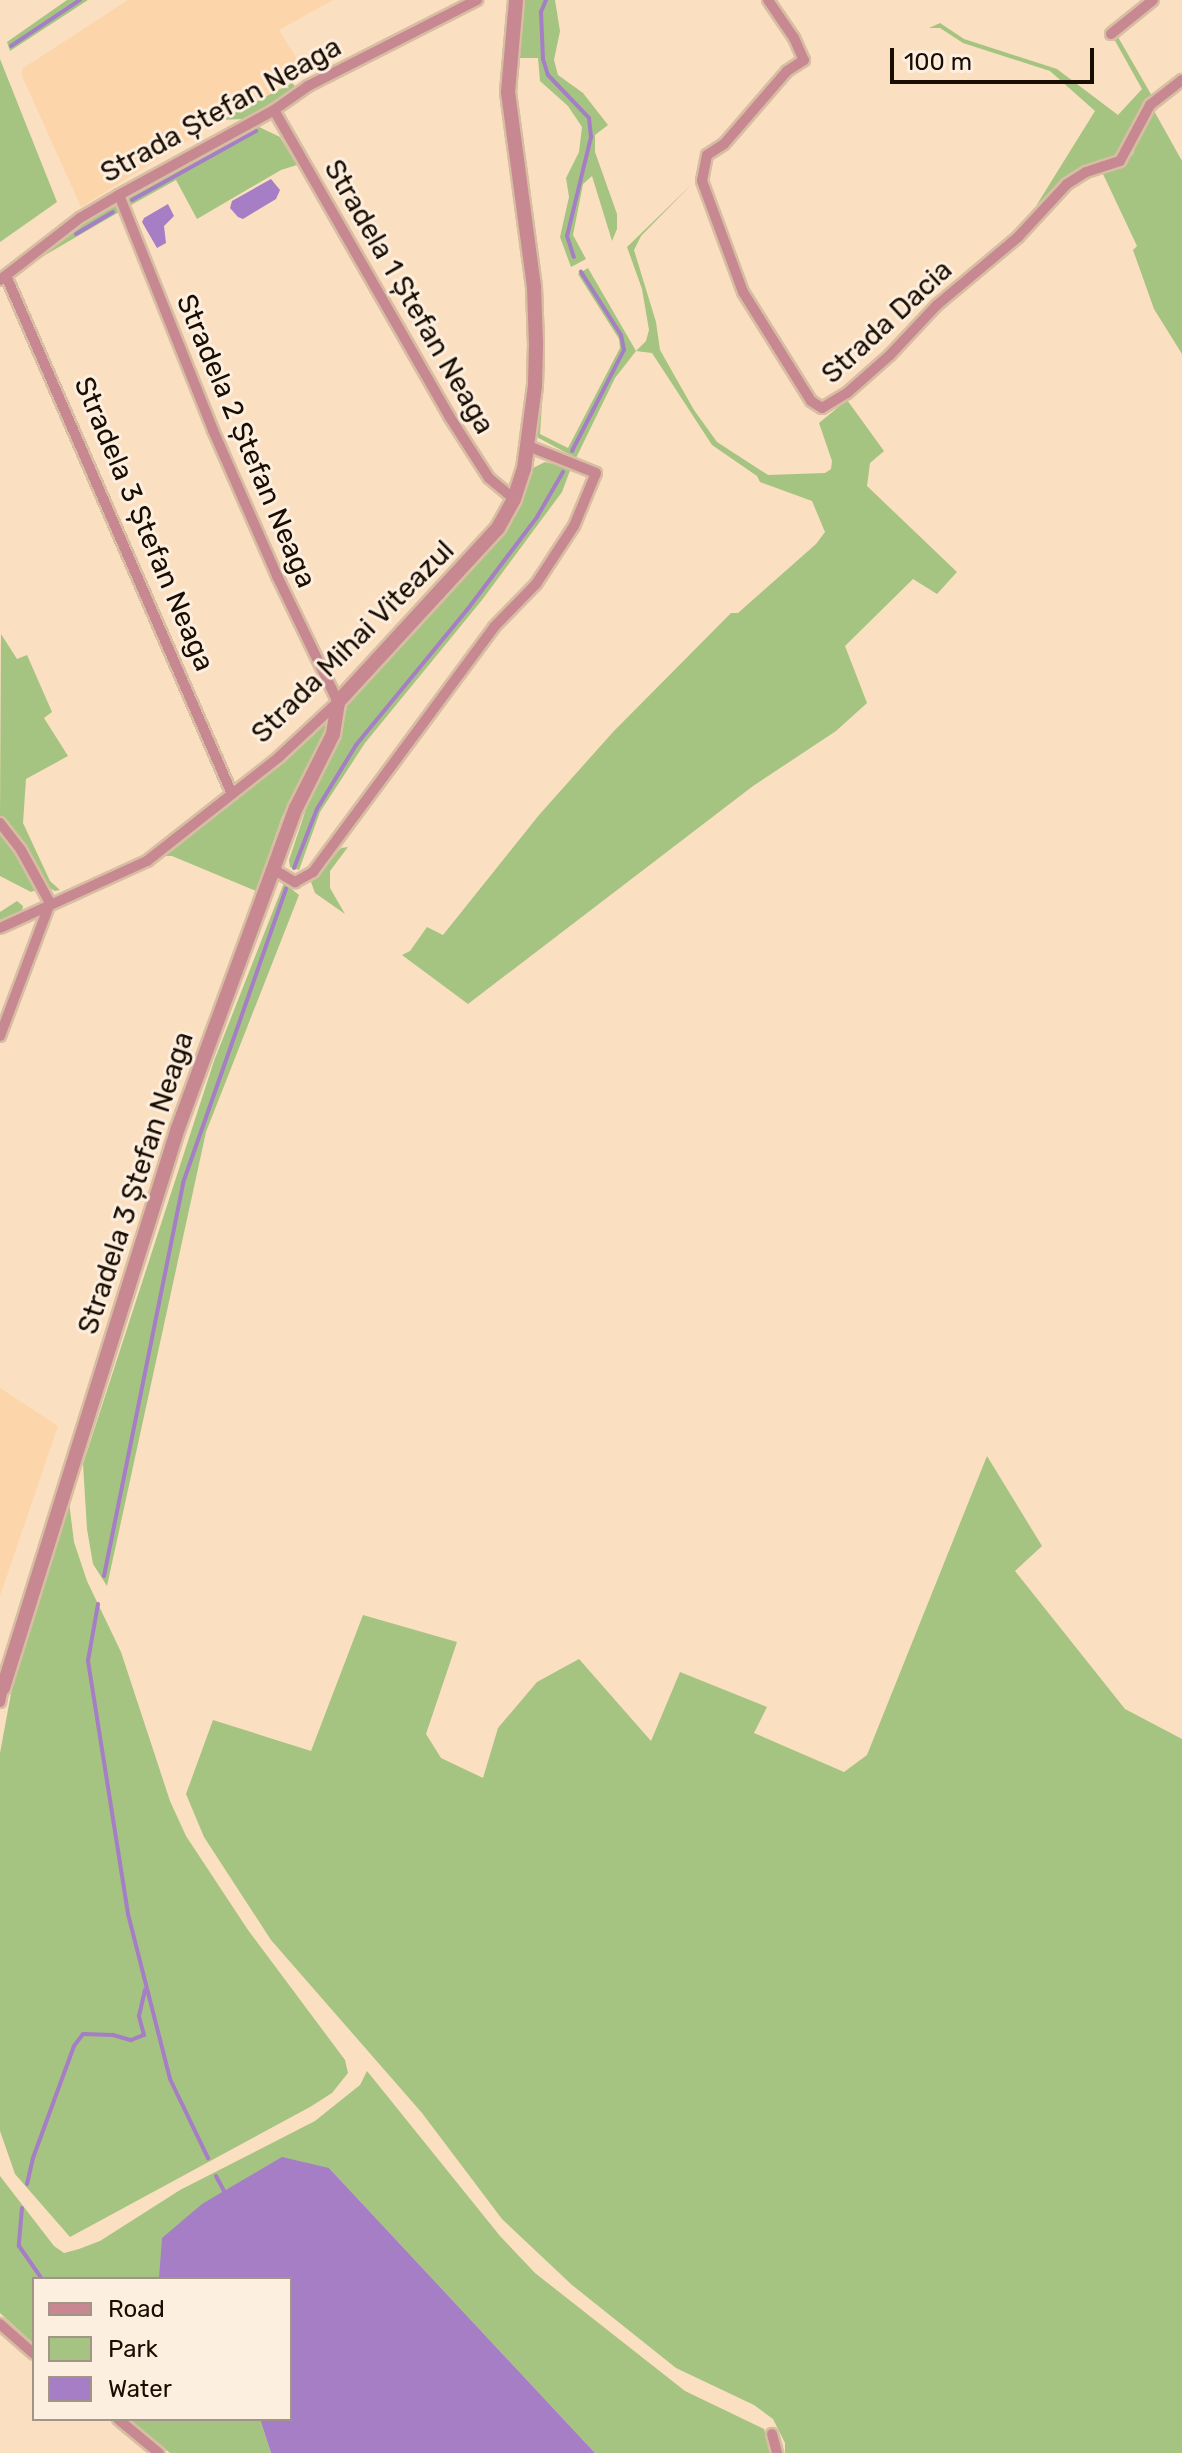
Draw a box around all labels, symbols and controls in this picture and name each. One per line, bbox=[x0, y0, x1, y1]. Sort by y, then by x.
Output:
street label: Strada Ștefan Neaga bbox=[95, 30, 347, 190]
scale bar bbox=[894, 32, 1098, 82]
text: 100 m bbox=[904, 48, 972, 76]
street label: Stradela 1 Ștefan Neaga bbox=[317, 154, 501, 440]
street label: Strada Dacia bbox=[815, 253, 959, 391]
street label: Stradela 2 Ștefan Neaga bbox=[169, 289, 323, 593]
street label: Stradela 3 Ștefan Neaga bbox=[67, 372, 221, 676]
street label: Strada Mihai Viteazul bbox=[244, 533, 462, 751]
street label: Stradela 3 Ștefan Neaga bbox=[71, 1028, 201, 1338]
legend bbox=[32, 2277, 292, 2421]
text: Road bbox=[108, 2295, 165, 2323]
text: Park bbox=[108, 2335, 158, 2363]
text: Water bbox=[108, 2375, 172, 2403]

